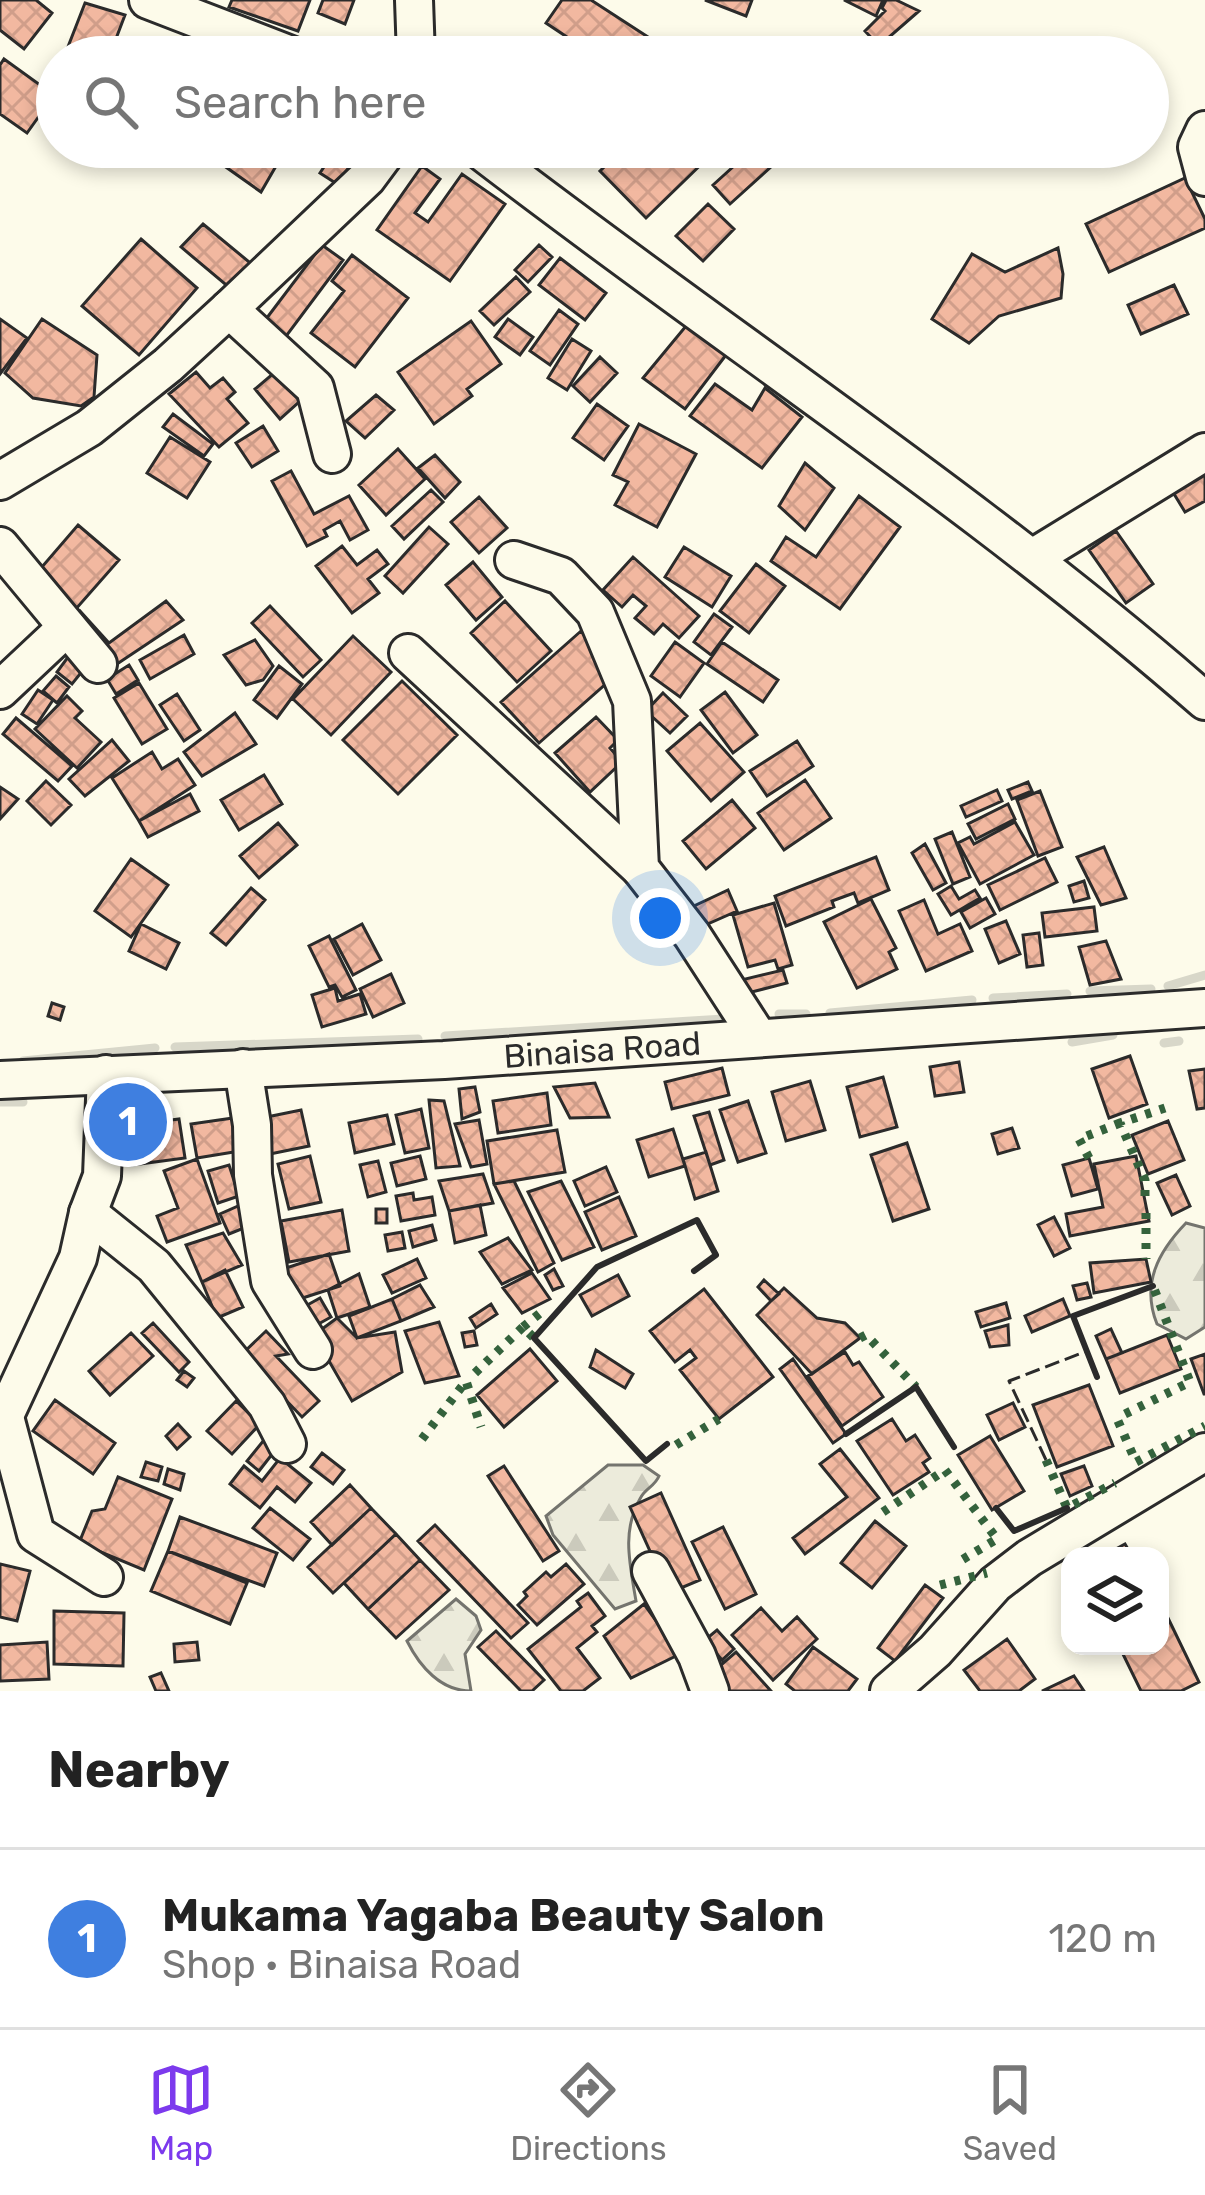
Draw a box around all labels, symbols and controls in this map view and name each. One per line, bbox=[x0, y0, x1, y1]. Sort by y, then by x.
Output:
search box bbox=[36, 36, 1169, 168]
icon: search bbox=[78, 69, 144, 135]
text: Search here bbox=[174, 76, 426, 129]
your location bbox=[630, 888, 690, 948]
street label: Binaisa Road bbox=[502, 1023, 702, 1075]
pin: 1 bbox=[89, 1077, 167, 1167]
map controls bbox=[1061, 1547, 1169, 1655]
button: layers bbox=[1061, 1547, 1169, 1655]
text: Nearby bbox=[48, 1739, 230, 1800]
text: Mukama Yagaba Beauty Salon bbox=[162, 1889, 825, 1942]
text: 1 bbox=[77, 1916, 97, 1962]
text: 120 m bbox=[1048, 1916, 1157, 1962]
text: Shop · Binaisa Road bbox=[162, 1942, 521, 1988]
tab: Map bbox=[148, 2057, 214, 2168]
tab: Directions bbox=[510, 2057, 667, 2168]
tab: Saved bbox=[963, 2057, 1057, 2168]

